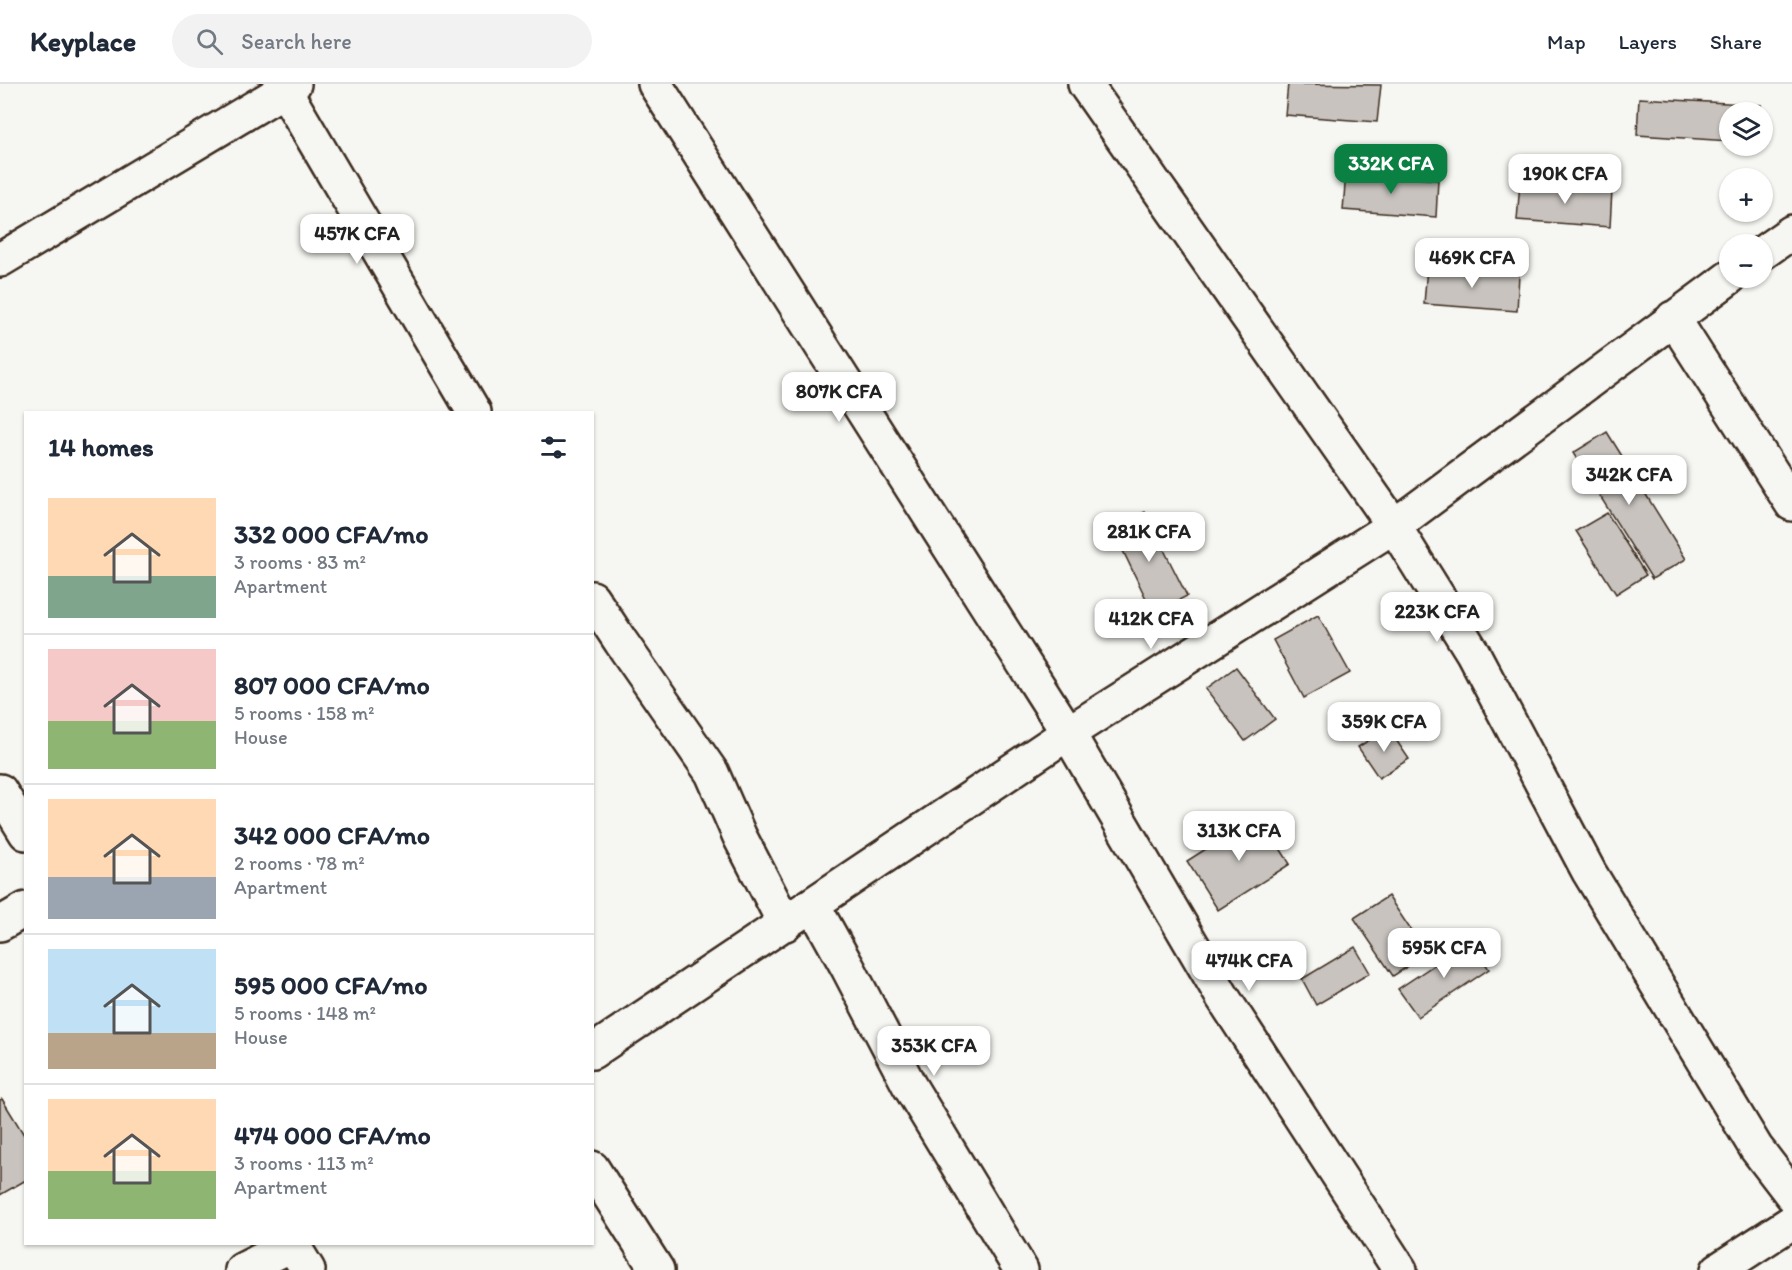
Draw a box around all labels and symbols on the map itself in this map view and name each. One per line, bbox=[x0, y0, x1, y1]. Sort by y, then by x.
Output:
pin: 332K CFA bbox=[1329, 144, 1453, 195]
pin: 190K CFA bbox=[1503, 154, 1627, 205]
pin: 457K CFA bbox=[295, 214, 419, 265]
pin: 469K CFA bbox=[1410, 238, 1534, 289]
pin: 807K CFA bbox=[777, 372, 901, 423]
pin: 342K CFA bbox=[1567, 455, 1691, 506]
pin: 281K CFA bbox=[1087, 512, 1211, 563]
pin: 223K CFA bbox=[1375, 592, 1499, 643]
pin: 412K CFA bbox=[1089, 599, 1213, 650]
pin: 359K CFA bbox=[1322, 702, 1446, 753]
pin: 313K CFA bbox=[1177, 811, 1301, 862]
pin: 595K CFA bbox=[1382, 928, 1506, 979]
pin: 474K CFA bbox=[1187, 941, 1311, 992]
pin: 353K CFA bbox=[872, 1026, 996, 1077]

